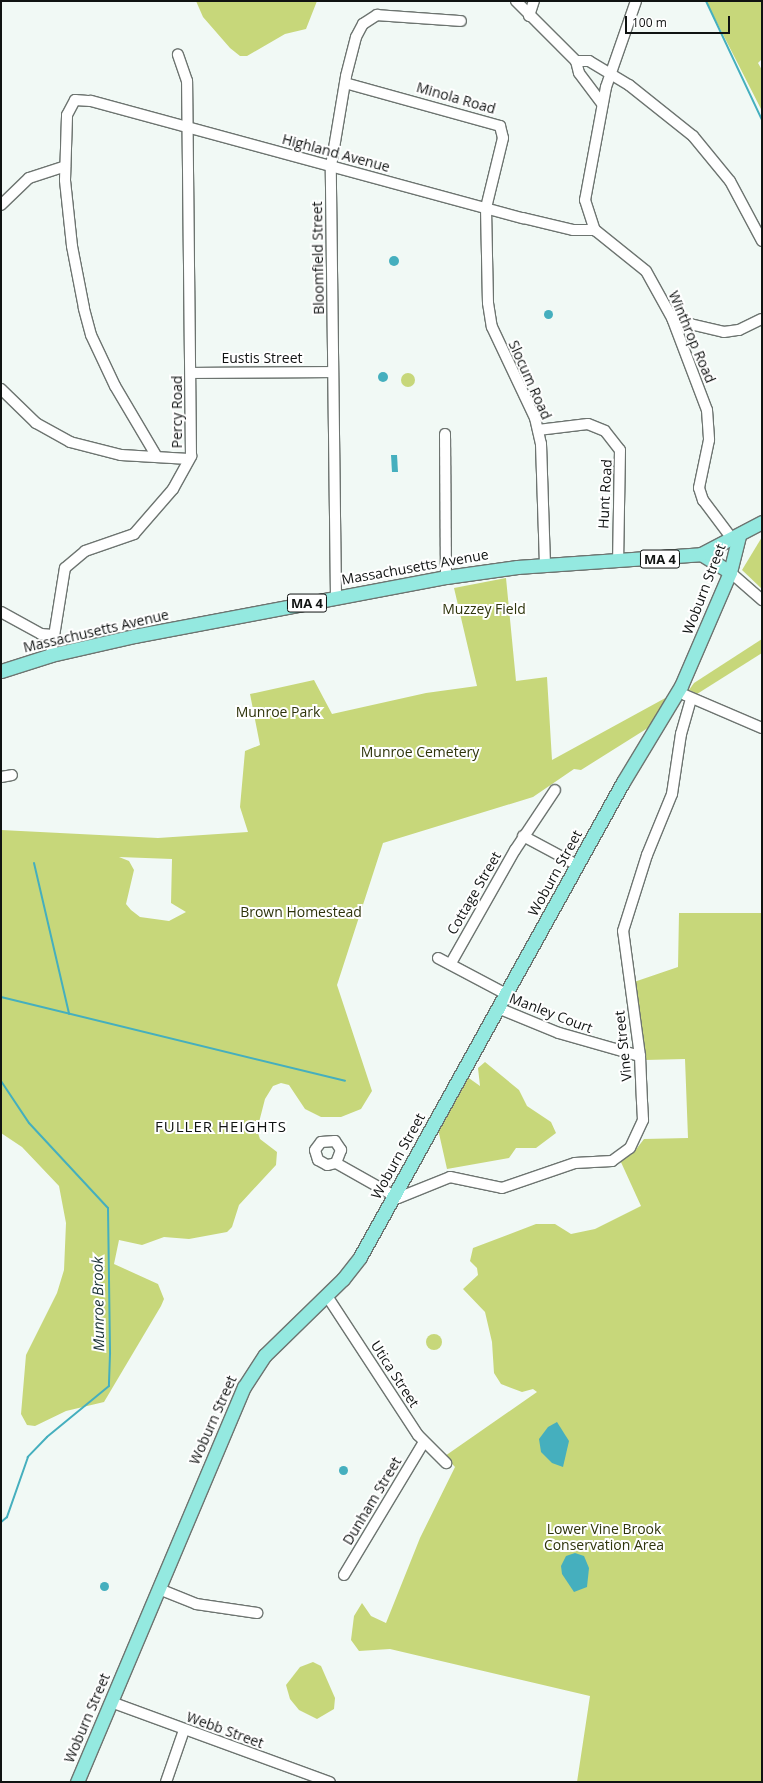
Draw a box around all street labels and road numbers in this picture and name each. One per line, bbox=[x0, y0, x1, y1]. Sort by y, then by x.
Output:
street label: Minola Road bbox=[415, 79, 497, 117]
street label: Highland Avenue bbox=[280, 131, 392, 175]
street label: Bloomfield Street bbox=[309, 201, 327, 315]
street label: Winthrop Road bbox=[665, 288, 719, 386]
street label: Slocum Road bbox=[505, 338, 555, 422]
street label: Eustis Street bbox=[222, 350, 302, 366]
street label: Percy Road bbox=[169, 376, 185, 448]
street label: Hunt Road bbox=[595, 459, 615, 529]
street label: Woburn Street bbox=[679, 541, 729, 637]
street label: Massachusetts Avenue bbox=[340, 546, 490, 588]
road number: MA 4 bbox=[639, 548, 681, 570]
road number: MA 4 bbox=[286, 592, 328, 614]
street label: Massachusetts Avenue bbox=[22, 606, 170, 656]
street label: Woburn Street bbox=[524, 827, 586, 919]
street label: Cottage Street bbox=[443, 848, 505, 938]
street label: Manley Court bbox=[507, 989, 595, 1037]
street label: Vine Street bbox=[611, 1010, 635, 1082]
street label: Woburn Street bbox=[367, 1110, 429, 1202]
street label: Utica Street bbox=[367, 1338, 423, 1410]
street label: Woburn Street bbox=[186, 1373, 240, 1467]
street label: Dunham Street bbox=[339, 1454, 405, 1548]
street label: Woburn Street bbox=[61, 1671, 113, 1765]
street label: Webb Street bbox=[184, 1708, 266, 1752]

